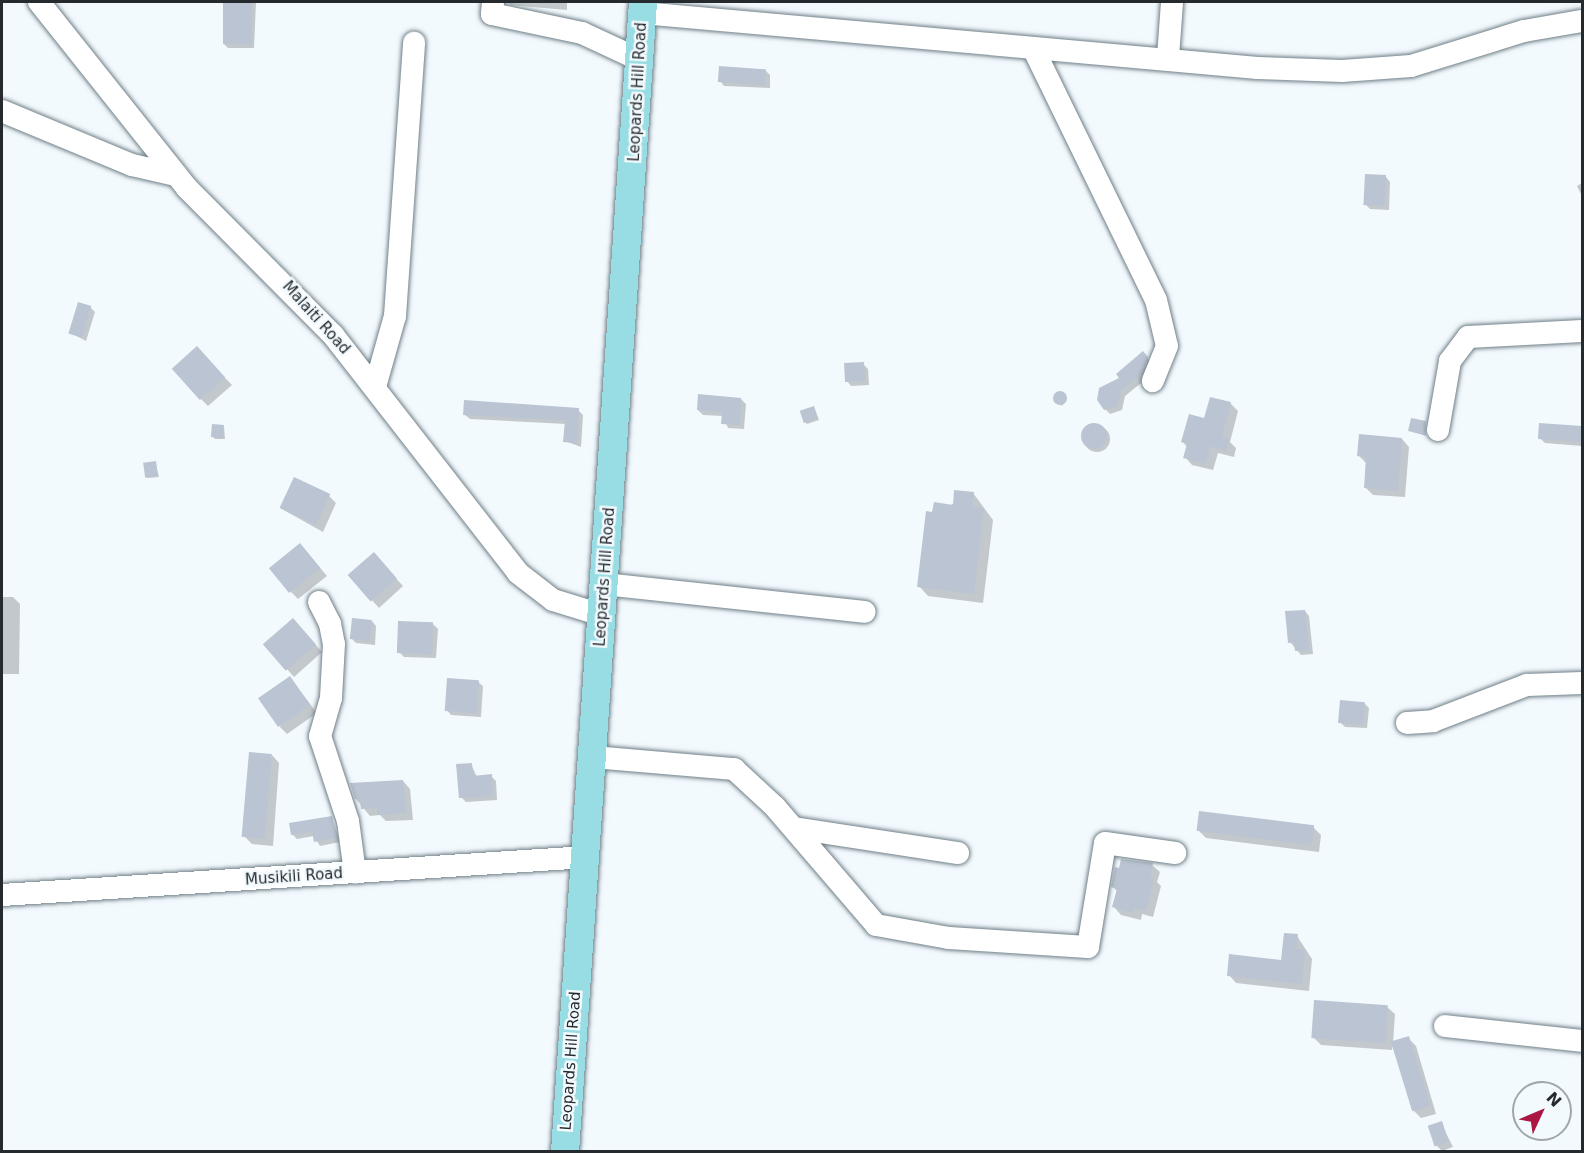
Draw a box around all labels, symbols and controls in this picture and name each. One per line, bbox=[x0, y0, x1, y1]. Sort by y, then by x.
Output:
street label: Leopards Hill Road bbox=[625, 22, 651, 162]
street label: Malaiti Road bbox=[278, 278, 354, 358]
street label: Leopards Hill Road bbox=[591, 507, 619, 647]
street label: Musikili Road bbox=[244, 865, 344, 889]
street label: Leopards Hill Road bbox=[557, 991, 585, 1131]
north arrow bbox=[1512, 1081, 1572, 1141]
text: N bbox=[1542, 1088, 1565, 1111]

